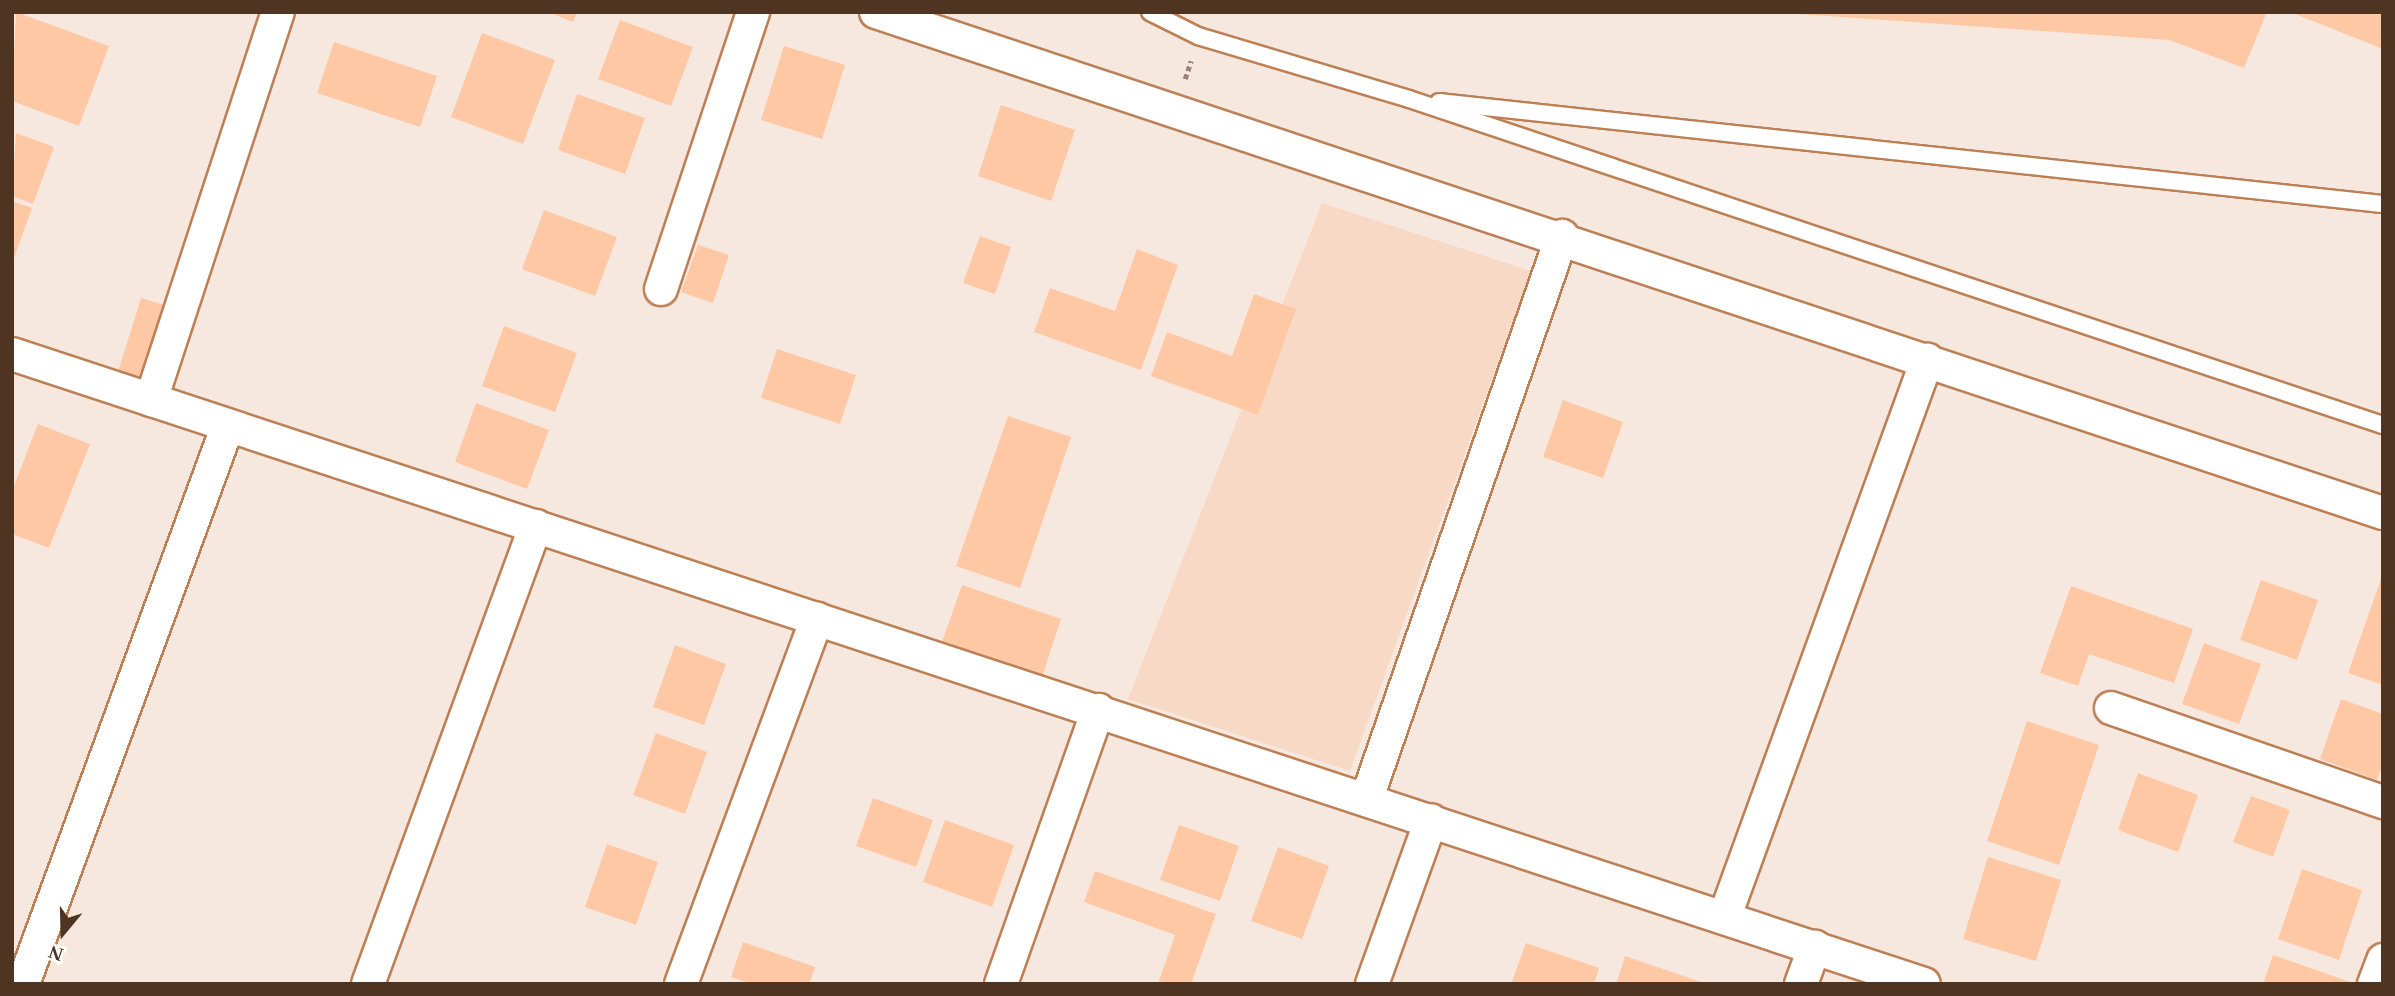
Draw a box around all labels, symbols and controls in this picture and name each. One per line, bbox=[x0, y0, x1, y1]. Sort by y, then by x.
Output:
north arrow bbox=[28, 898, 98, 968]
text: N bbox=[46, 941, 66, 965]

